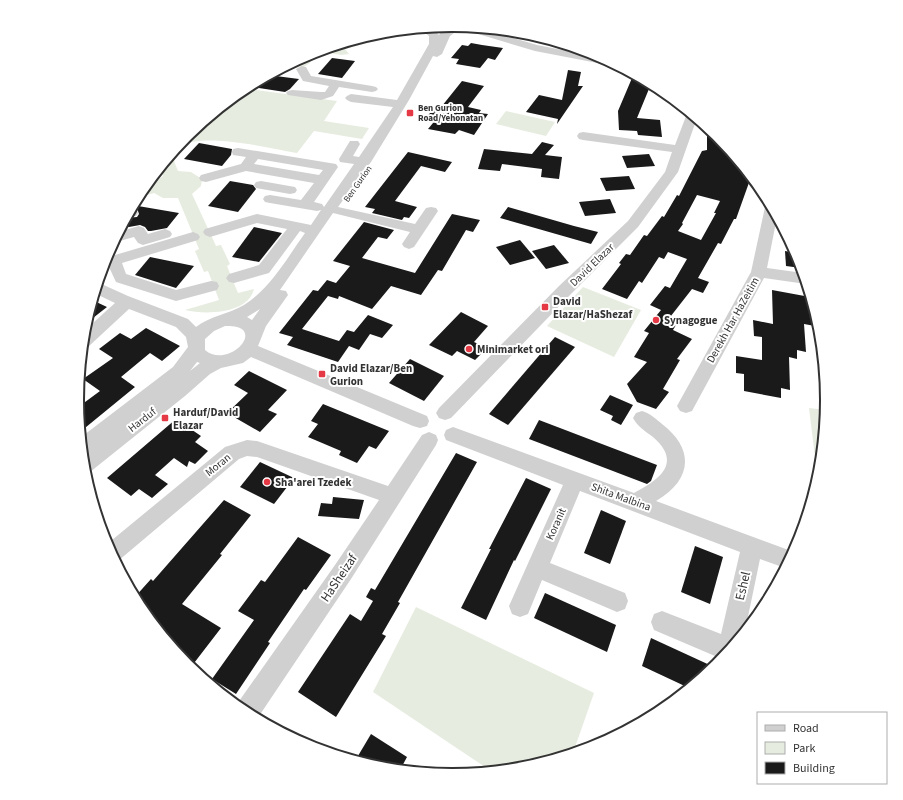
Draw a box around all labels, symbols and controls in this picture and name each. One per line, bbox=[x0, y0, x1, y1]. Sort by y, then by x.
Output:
place label: Ben Gurion Road/Yehonatan bbox=[418, 102, 483, 125]
marker: Ben Gurion Road/Yehonatan bbox=[405, 108, 415, 118]
street label: Ben Gurion bbox=[341, 163, 375, 205]
street label: David Elazar bbox=[567, 240, 618, 290]
street label: Derekh Har HaZeitim bbox=[703, 274, 763, 366]
place label: David Elazar/HaShezaf bbox=[553, 294, 633, 322]
marker: David Elazar/HaShezaf bbox=[540, 302, 550, 312]
place label: Synagogue bbox=[664, 313, 718, 328]
marker: Synagogue bbox=[651, 315, 661, 325]
place label: Minimarket ori bbox=[477, 342, 549, 357]
marker: Minimarket ori bbox=[464, 344, 474, 354]
place label: David Elazar/Ben Gurion bbox=[330, 361, 412, 389]
marker: David Elazar/Ben Gurion bbox=[317, 369, 327, 379]
street label: Harduf bbox=[125, 404, 160, 436]
place label: Harduf/David Elazar bbox=[173, 405, 238, 433]
marker: Harduf/David Elazar bbox=[160, 413, 170, 423]
street label: Moran bbox=[202, 450, 234, 480]
place label: Sha'arei Tzedek bbox=[275, 475, 352, 490]
marker: Sha'arei Tzedek bbox=[262, 477, 272, 487]
street label: Shita Malbina bbox=[589, 479, 653, 515]
street label: Koranit bbox=[542, 505, 570, 542]
street label: HaSheizaf bbox=[316, 549, 362, 606]
street label: Eshel bbox=[731, 570, 755, 602]
legend bbox=[757, 712, 887, 784]
text: Road bbox=[793, 720, 819, 737]
text: Park bbox=[793, 740, 815, 757]
text: Building bbox=[793, 760, 835, 777]

